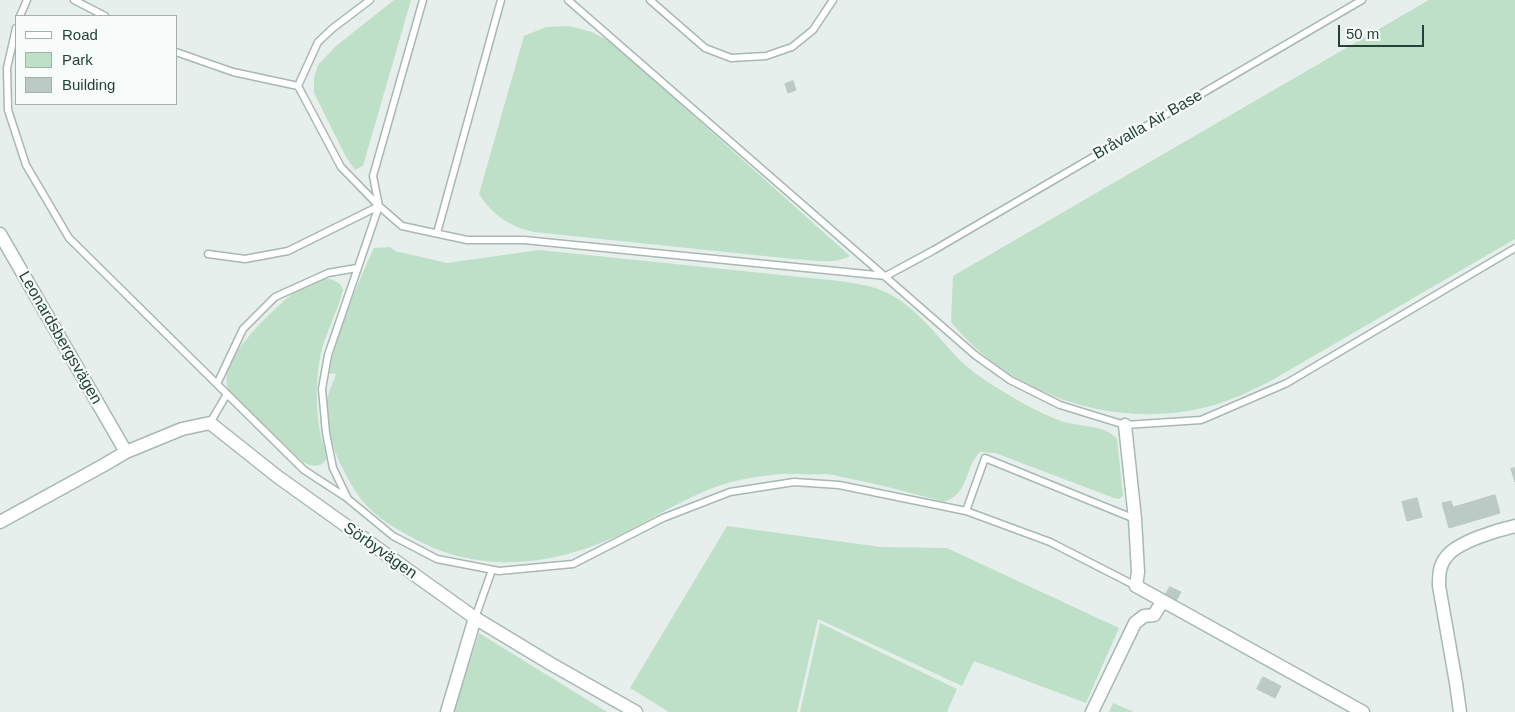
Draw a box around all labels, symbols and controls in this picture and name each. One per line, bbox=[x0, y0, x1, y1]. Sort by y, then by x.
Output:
legend bbox=[15, 15, 178, 105]
scale bar bbox=[1340, 15, 1426, 47]
text: 50 m bbox=[1346, 25, 1379, 42]
text: Road bbox=[62, 26, 98, 43]
text: Park bbox=[62, 51, 93, 68]
text: Building bbox=[62, 76, 115, 93]
street label: Bråvalla Air Base bbox=[1090, 86, 1206, 164]
street label: Leonardsbergsvägen bbox=[14, 268, 106, 408]
street label: Sörbyvägen bbox=[340, 519, 420, 583]

